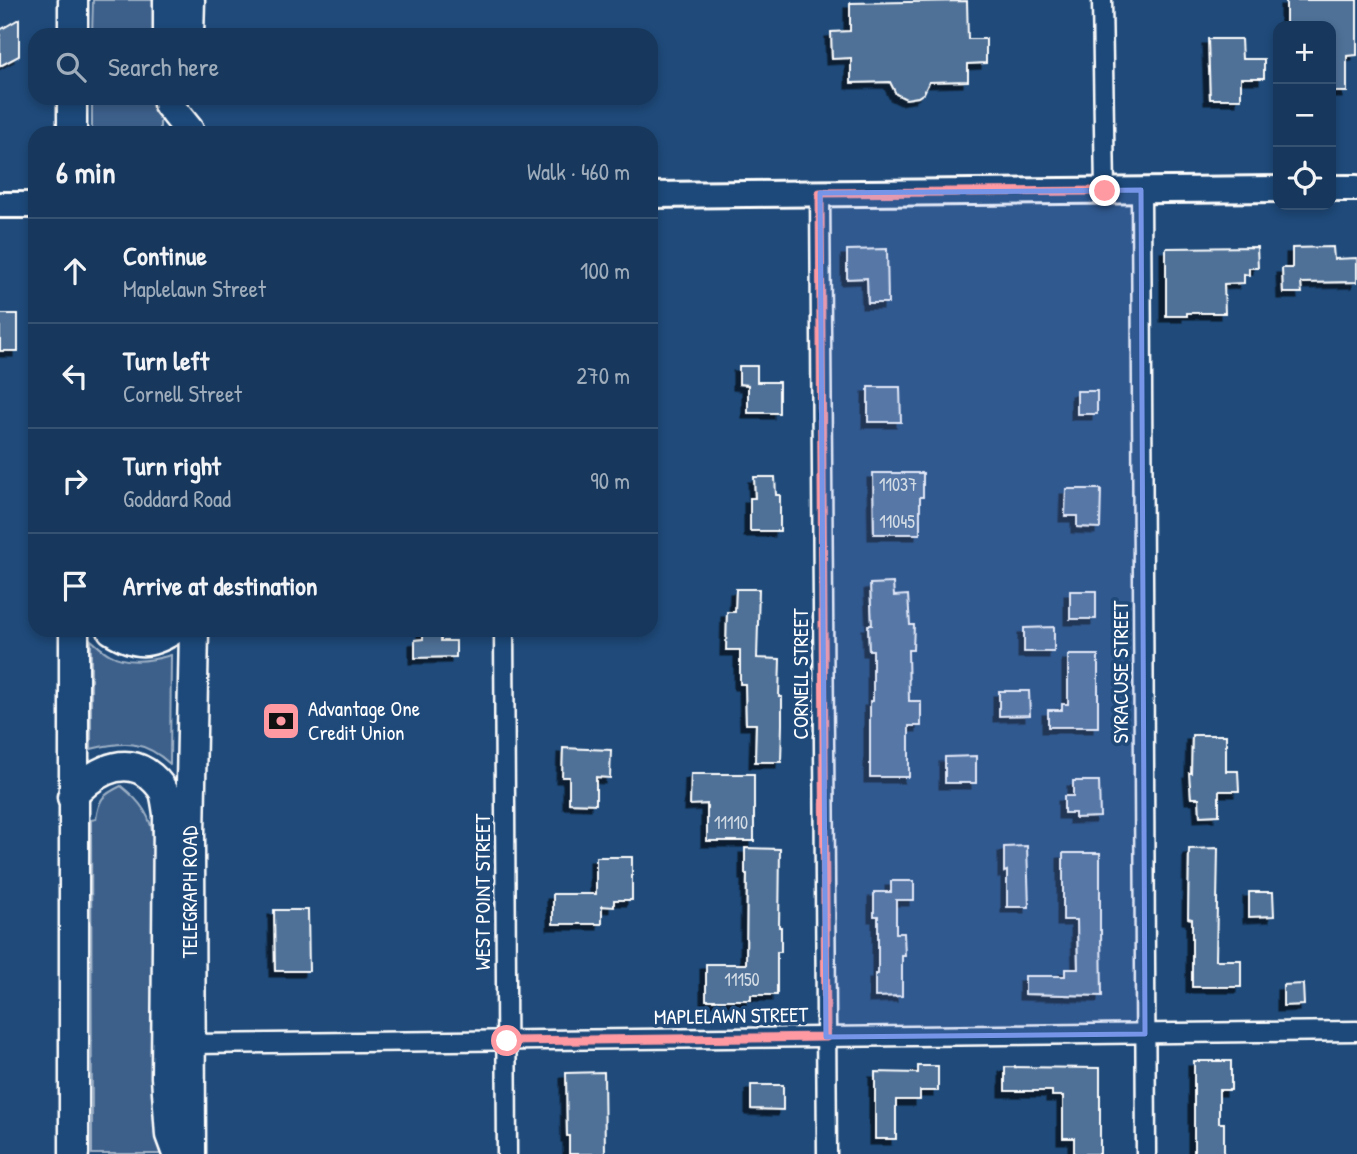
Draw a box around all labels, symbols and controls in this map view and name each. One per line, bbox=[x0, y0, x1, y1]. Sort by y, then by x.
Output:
map controls bbox=[1273, 21, 1336, 210]
button: + bbox=[1273, 21, 1336, 84]
search box bbox=[28, 28, 658, 105]
icon: search bbox=[52, 48, 90, 86]
text: Search here bbox=[108, 49, 219, 84]
button: − bbox=[1273, 84, 1336, 147]
button: locate bbox=[1273, 147, 1336, 210]
text: 6 min bbox=[56, 152, 116, 192]
text: Walk · 460 m bbox=[527, 156, 630, 187]
route end bbox=[1089, 175, 1120, 206]
text: Continue bbox=[123, 238, 207, 273]
icon: ahead bbox=[56, 252, 94, 290]
text: 100 m bbox=[580, 255, 630, 286]
text: Maplelawn Street bbox=[123, 273, 266, 304]
text: Turn left bbox=[123, 343, 209, 378]
icon: left bbox=[56, 357, 94, 395]
text: 270 m bbox=[577, 360, 630, 391]
text: Cornell Street bbox=[123, 378, 242, 409]
text: Turn right bbox=[123, 448, 221, 483]
icon: right bbox=[56, 462, 94, 500]
text: 90 m bbox=[590, 465, 630, 496]
house number: 11037 bbox=[879, 472, 917, 497]
text: Goddard Road bbox=[123, 483, 231, 514]
house number: 11045 bbox=[879, 509, 915, 534]
icon: arrive bbox=[56, 567, 94, 605]
text: Arrive at destination bbox=[123, 568, 318, 603]
street label: SYRACUSE STREET bbox=[1106, 599, 1135, 743]
street label: CORNELL STREET bbox=[786, 607, 815, 740]
place label: Advantage One Credit Union bbox=[308, 694, 420, 747]
bank icon: Advantage One Credit Union bbox=[260, 700, 302, 742]
house number: 11110 bbox=[714, 810, 748, 835]
street label: WEST POINT STREET bbox=[468, 813, 497, 970]
street label: TELEGRAPH ROAD bbox=[175, 826, 204, 958]
house number: 11150 bbox=[724, 967, 760, 992]
street label: MAPLELAWN STREET bbox=[654, 1000, 810, 1031]
route start bbox=[491, 1025, 522, 1056]

